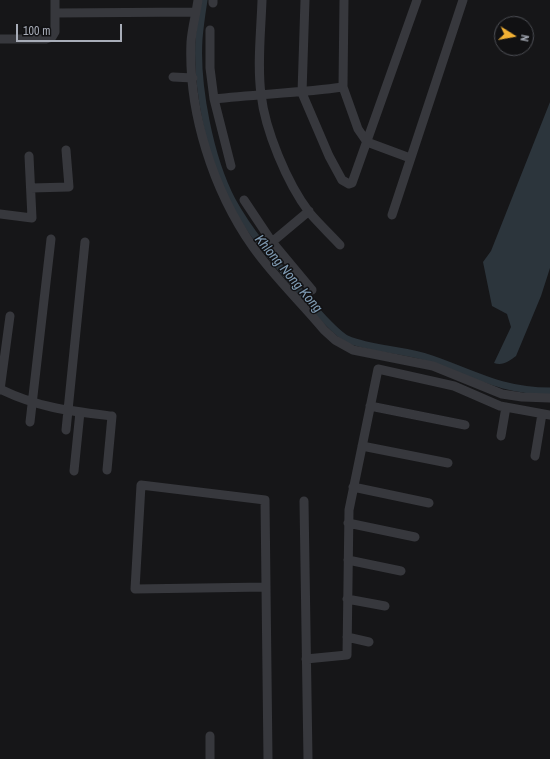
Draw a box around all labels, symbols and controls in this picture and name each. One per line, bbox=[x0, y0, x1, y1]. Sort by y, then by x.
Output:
scale bar bbox=[18, 16, 124, 42]
north arrow bbox=[494, 16, 534, 56]
text: 100 m bbox=[23, 23, 50, 39]
text: N bbox=[517, 34, 532, 43]
water label: Khlong Nong Kong bbox=[251, 232, 325, 316]

